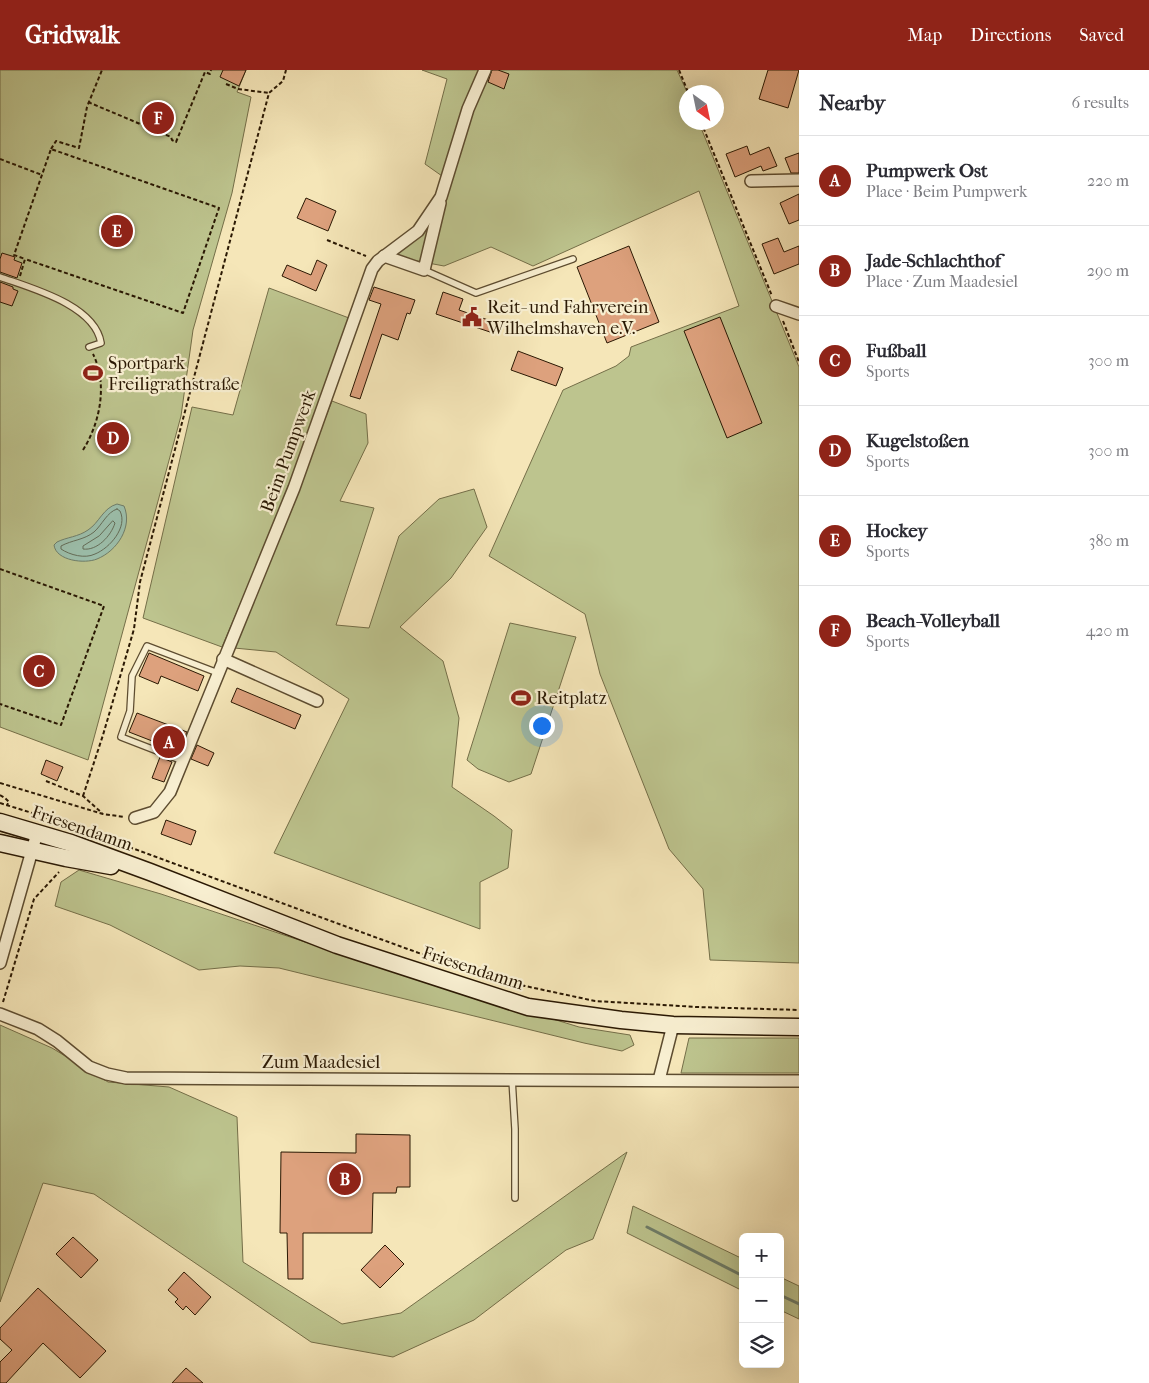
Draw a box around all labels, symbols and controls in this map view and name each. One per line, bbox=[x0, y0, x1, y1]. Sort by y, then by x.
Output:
text: Gridwalk bbox=[25, 21, 120, 49]
text: Map bbox=[908, 25, 942, 46]
text: Directions bbox=[970, 25, 1051, 46]
text: Saved bbox=[1079, 25, 1124, 46]
north arrow bbox=[679, 85, 724, 130]
text: Nearby bbox=[819, 91, 885, 115]
text: 6 results bbox=[1071, 93, 1129, 112]
pin: F bbox=[142, 99, 174, 137]
text: Pumpwerk Ost bbox=[866, 160, 988, 182]
text: A bbox=[830, 171, 840, 190]
text: 220 m bbox=[1087, 171, 1129, 190]
text: Place · Beim Pumpwerk bbox=[866, 182, 1027, 201]
pin: E bbox=[101, 212, 133, 250]
text: Jade-Schlachthof bbox=[866, 250, 1001, 272]
text: B bbox=[830, 261, 840, 280]
text: 290 m bbox=[1087, 261, 1129, 280]
text: Place · Zum Maadesiel bbox=[866, 272, 1018, 291]
place label: Reit- und Fahrverein Wilhelmshaven e.V. bbox=[486, 297, 649, 339]
public building icon: Reit- und Fahrverein Wilhelmshaven e.V. bbox=[461, 306, 483, 328]
text: Fußball bbox=[866, 340, 927, 362]
text: C bbox=[830, 351, 840, 370]
text: 300 m bbox=[1088, 351, 1129, 370]
place label: Sportpark Freiligrathstraße bbox=[108, 353, 240, 395]
sports icon: Sportpark Freiligrathstraße bbox=[82, 362, 104, 384]
text: Sports bbox=[866, 362, 909, 381]
street label: Beim Pumpwerk bbox=[257, 386, 321, 515]
pin: D bbox=[97, 419, 129, 457]
text: Kugelstoßen bbox=[866, 430, 969, 452]
text: D bbox=[829, 441, 841, 460]
text: 300 m bbox=[1088, 441, 1129, 460]
text: Sports bbox=[866, 452, 909, 471]
text: Hockey bbox=[866, 520, 927, 542]
text: E bbox=[830, 531, 840, 550]
text: 380 m bbox=[1089, 531, 1129, 550]
text: Sports bbox=[866, 542, 909, 561]
text: Beach-Volleyball bbox=[866, 610, 1000, 632]
text: F bbox=[831, 621, 839, 640]
text: 420 m bbox=[1086, 621, 1129, 640]
text: Sports bbox=[866, 632, 909, 651]
pin: C bbox=[23, 652, 55, 690]
sports icon: Reitplatz bbox=[510, 687, 532, 709]
place label: Reitplatz bbox=[536, 688, 607, 709]
your location bbox=[529, 713, 555, 739]
pin: A bbox=[153, 723, 185, 761]
street label: Friesendamm bbox=[29, 801, 135, 856]
street label: Friesendamm bbox=[419, 942, 526, 995]
street label: Zum Maadesiel bbox=[262, 1052, 380, 1073]
pin: B bbox=[329, 1160, 361, 1198]
map controls bbox=[739, 1233, 784, 1368]
button: + bbox=[739, 1233, 784, 1278]
button: − bbox=[739, 1278, 784, 1323]
button: layers bbox=[739, 1323, 784, 1368]

